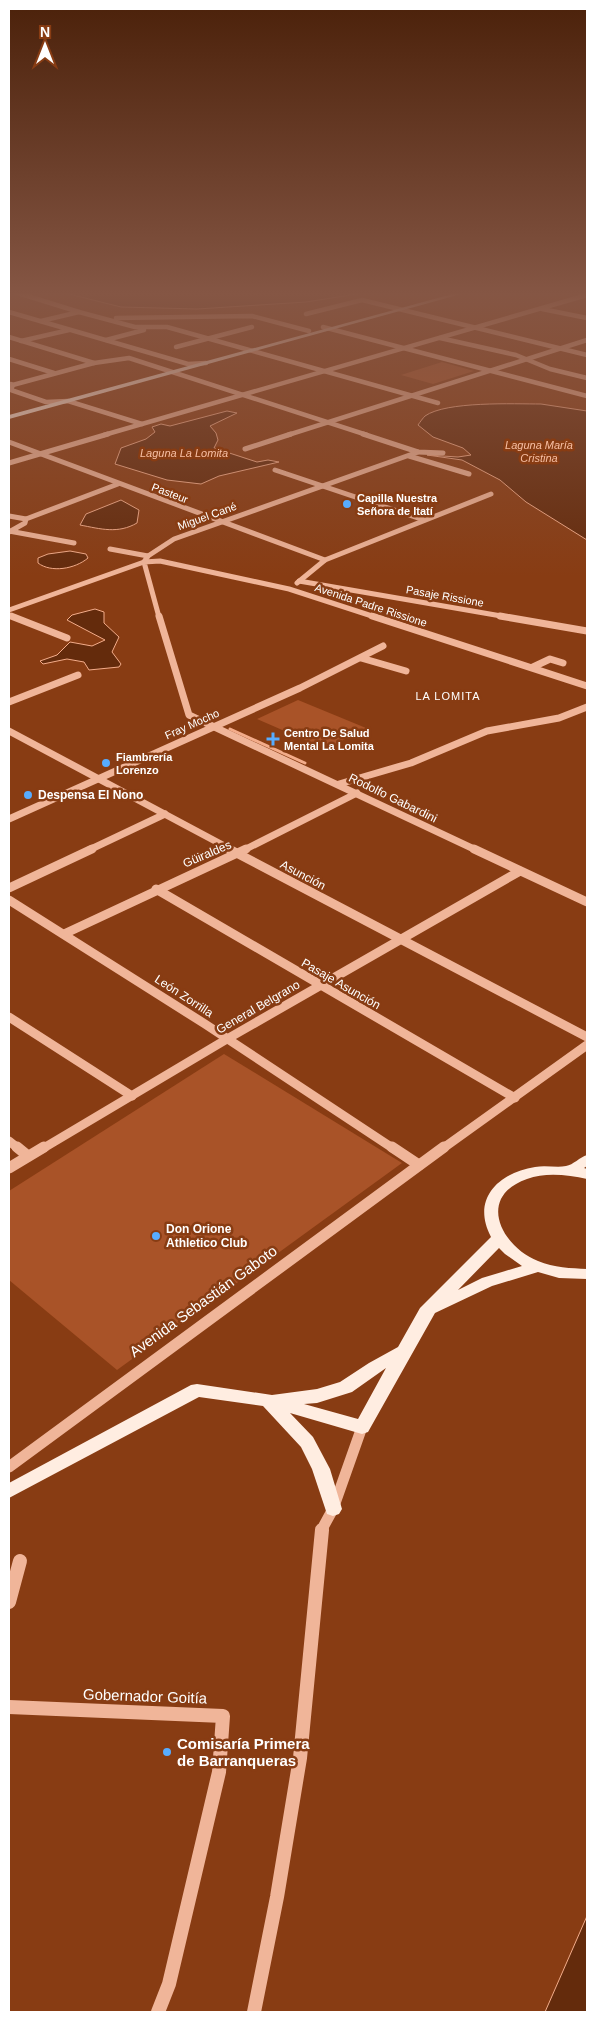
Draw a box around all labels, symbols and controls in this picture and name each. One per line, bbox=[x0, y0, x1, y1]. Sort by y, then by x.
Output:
north arrow bbox=[20, 20, 70, 70]
text: N bbox=[40, 24, 50, 40]
water label: Laguna María Cristina bbox=[505, 439, 573, 464]
water label: Laguna La Lomita bbox=[140, 447, 228, 459]
street label: Pasteur bbox=[150, 481, 190, 506]
place label: Capilla Nuestra Señora de Itatí bbox=[357, 492, 438, 517]
marker: Capilla Nuestra Señora de Itatí bbox=[341, 498, 353, 510]
street label: Miguel Cané bbox=[176, 500, 238, 532]
street label: Avenida Padre Rissione bbox=[313, 581, 429, 629]
street label: Pasaje Rissione bbox=[405, 583, 485, 609]
district label: LA LOMITA bbox=[415, 690, 481, 702]
street label: Fray Mocho bbox=[163, 707, 221, 741]
place label: Centro De Salud Mental La Lomita bbox=[284, 727, 375, 752]
marker: Centro De Salud Mental La Lomita bbox=[266, 732, 280, 746]
place label: Fiambrería Lorenzo bbox=[116, 751, 173, 776]
marker: Fiambrería Lorenzo bbox=[100, 757, 112, 769]
street label: Rodolfo Gabardini bbox=[346, 771, 440, 825]
place label: Despensa El Nono bbox=[38, 788, 143, 802]
marker: Despensa El Nono bbox=[22, 789, 34, 801]
street label: Güiraldes bbox=[181, 838, 233, 870]
street label: Asunción bbox=[278, 857, 328, 893]
street label: Pasaje Asunción bbox=[299, 956, 383, 1012]
street label: León Zorrilla bbox=[152, 972, 216, 1020]
street label: General Belgrano bbox=[214, 977, 303, 1037]
place label: Don Orione Athletico Club bbox=[166, 1222, 247, 1250]
marker: Don Orione Athletico Club bbox=[150, 1230, 162, 1242]
street label: Avenida Sebastián Gaboto bbox=[126, 1242, 280, 1360]
street label: Gobernador Goitía bbox=[83, 1685, 208, 1707]
place label: Comisaría Primera de Barranqueras bbox=[177, 1735, 310, 1769]
marker: Comisaría Primera de Barranqueras bbox=[161, 1746, 173, 1758]

